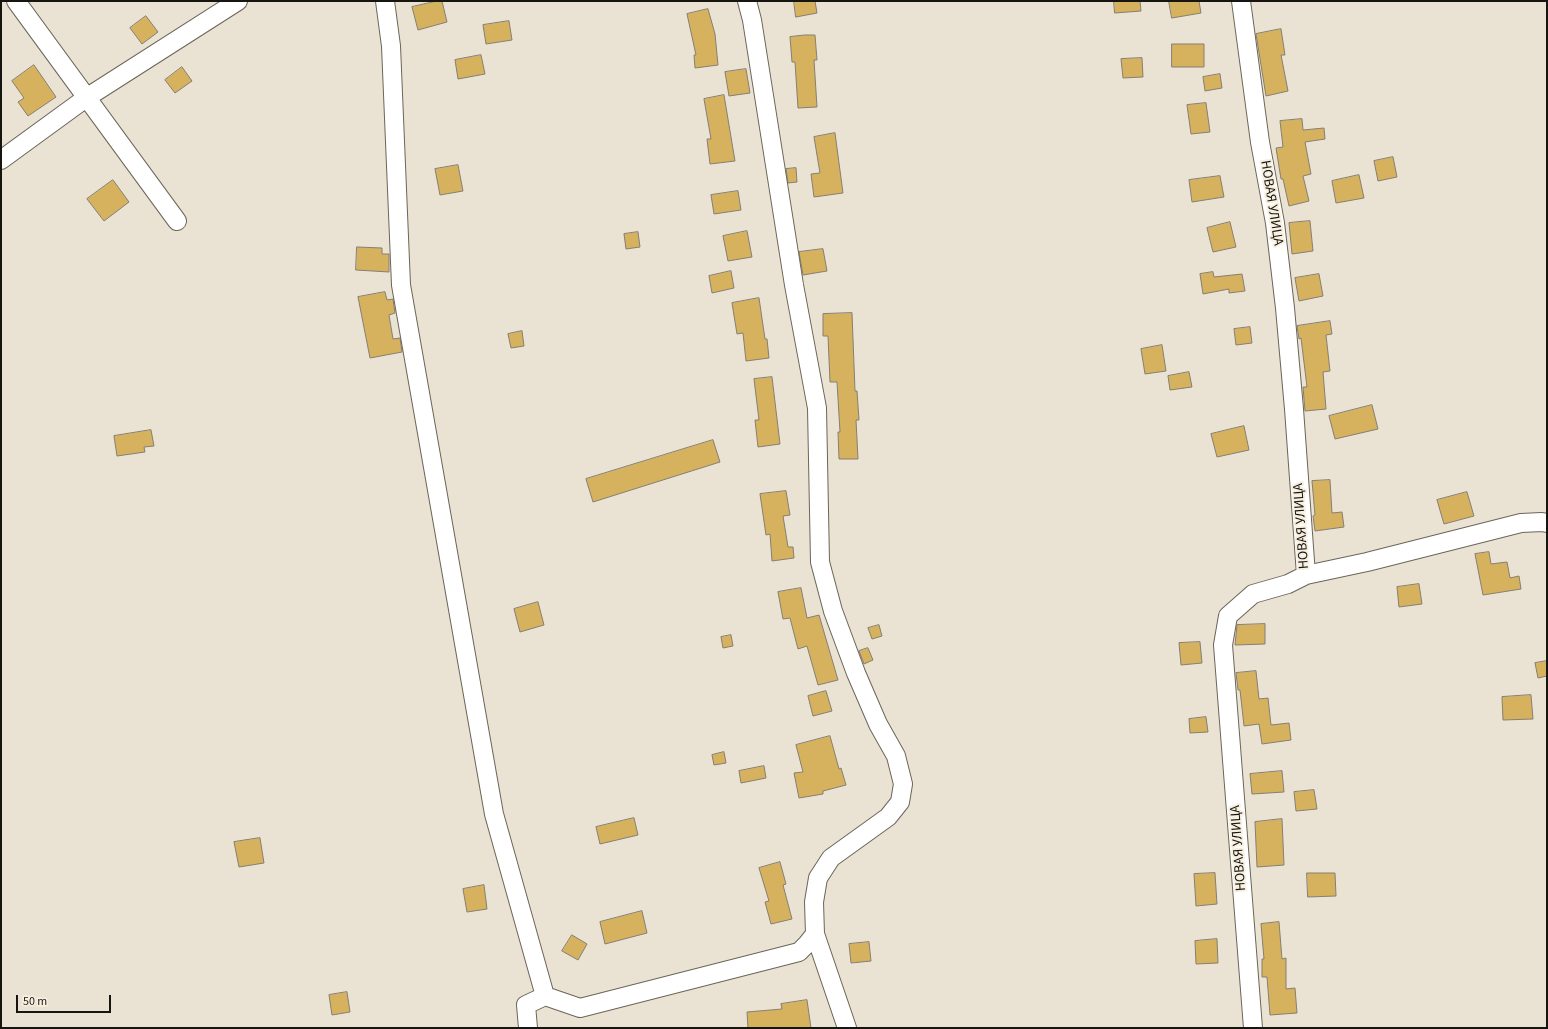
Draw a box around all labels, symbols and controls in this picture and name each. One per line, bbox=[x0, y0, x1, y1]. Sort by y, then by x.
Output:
street label: НОВАЯ УЛИЦА bbox=[1256, 159, 1286, 247]
street label: НОВАЯ УЛИЦА bbox=[1291, 482, 1313, 570]
street label: НОВАЯ УЛИЦА bbox=[1228, 804, 1250, 892]
scale bar bbox=[18, 987, 113, 1013]
text: 50 m bbox=[23, 993, 47, 1010]

